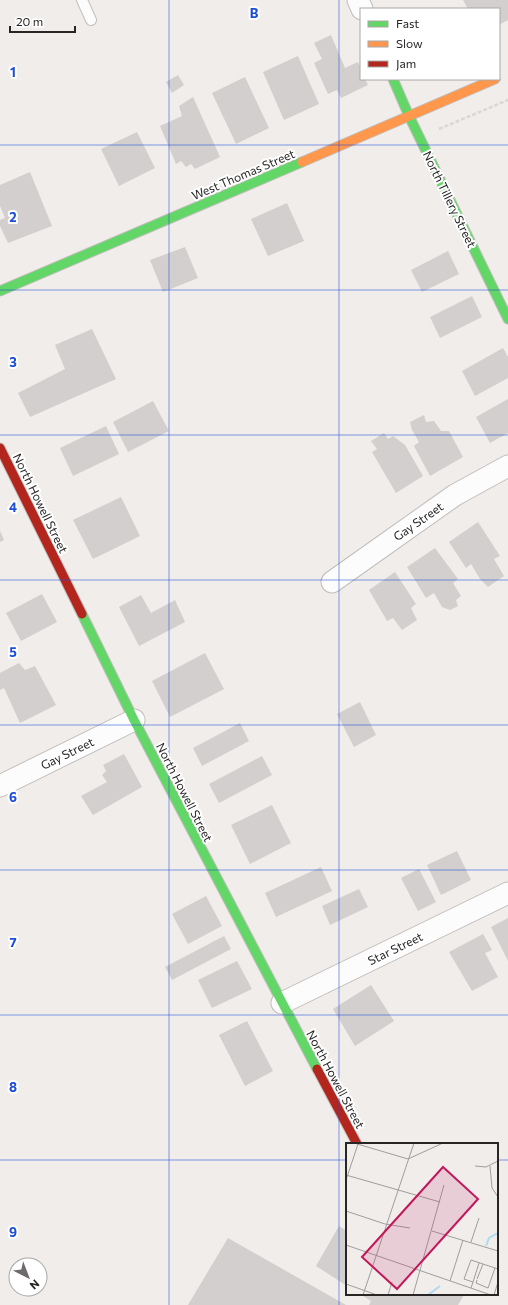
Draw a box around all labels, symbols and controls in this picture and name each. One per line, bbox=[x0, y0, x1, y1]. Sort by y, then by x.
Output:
text: B bbox=[250, 5, 259, 21]
scale bar bbox=[10, 8, 75, 34]
legend bbox=[360, 8, 500, 80]
text: 20 m bbox=[16, 14, 43, 28]
text: Fast bbox=[396, 16, 419, 30]
text: Slow bbox=[396, 36, 423, 50]
text: Jam bbox=[396, 56, 416, 71]
text: 1 bbox=[10, 64, 16, 80]
street label: West Thomas Street bbox=[189, 146, 297, 202]
street label: North Tillery Street bbox=[421, 149, 479, 250]
text: 2 bbox=[9, 209, 17, 225]
text: 3 bbox=[9, 354, 17, 370]
street label: North Howell Street bbox=[11, 451, 71, 555]
text: 4 bbox=[9, 499, 17, 515]
street label: Gay Street bbox=[390, 499, 446, 543]
text: 5 bbox=[9, 644, 17, 660]
street label: Gay Street bbox=[38, 734, 96, 772]
street label: North Howell Street bbox=[154, 740, 216, 844]
text: 6 bbox=[9, 789, 17, 805]
street label: Star Street bbox=[365, 929, 425, 967]
text: 7 bbox=[9, 934, 17, 950]
street label: North Howell Street bbox=[304, 1028, 368, 1131]
text: 8 bbox=[9, 1079, 17, 1095]
inset map bbox=[346, 1143, 498, 1295]
text: 9 bbox=[9, 1224, 17, 1240]
north arrow bbox=[8, 1257, 48, 1297]
text: N bbox=[28, 1277, 42, 1292]

